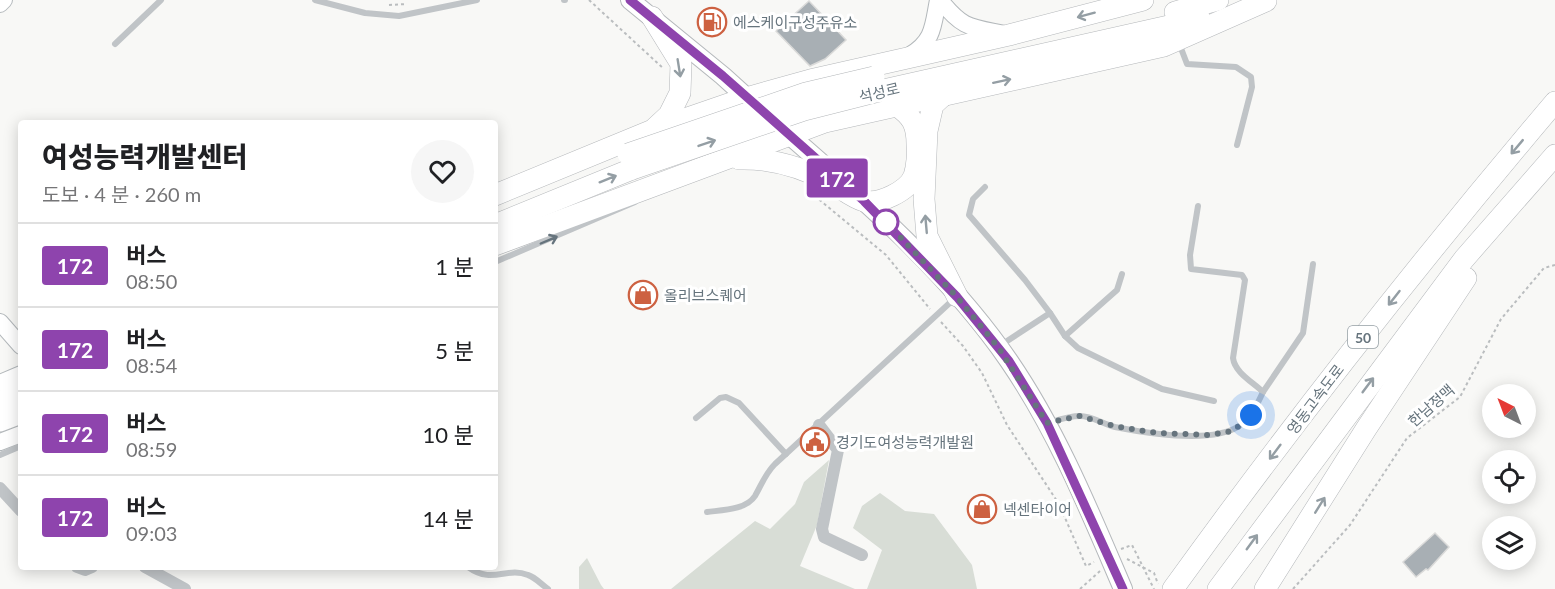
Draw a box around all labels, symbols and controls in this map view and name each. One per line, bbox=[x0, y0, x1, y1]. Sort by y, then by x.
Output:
fuel station icon: 에스케이구성주유소 bbox=[696, 6, 728, 38]
one-way arrow bbox=[1077, 10, 1096, 21]
place label: 에스케이구성주유소 bbox=[733, 13, 857, 31]
one-way arrow bbox=[674, 58, 685, 77]
one-way arrow bbox=[992, 75, 1011, 87]
street label: 석성로 bbox=[857, 79, 901, 105]
one-way arrow bbox=[697, 137, 716, 148]
text: 여성능력개발센터 bbox=[42, 139, 248, 173]
one-way arrow bbox=[1510, 139, 1524, 154]
button: heart bbox=[411, 140, 474, 203]
line badge: 172 bbox=[802, 158, 872, 198]
text: 172 bbox=[819, 166, 855, 191]
one-way arrow bbox=[598, 173, 616, 184]
text: 도보 · 4 분 · 260 m bbox=[42, 182, 201, 206]
unlabelled marker bbox=[873, 209, 899, 235]
one-way arrow bbox=[920, 215, 931, 235]
one-way arrow bbox=[539, 234, 558, 245]
text: 버스 bbox=[126, 241, 166, 268]
text: 172 bbox=[57, 253, 93, 278]
text: 1 분 bbox=[435, 253, 474, 280]
text: 08:50 bbox=[126, 269, 177, 293]
shop icon: 올리브스퀘어 bbox=[627, 279, 659, 311]
place label: 올리브스퀘어 bbox=[664, 286, 747, 304]
one-way arrow bbox=[1387, 290, 1400, 306]
text: 버스 bbox=[126, 325, 166, 352]
road number: 50 bbox=[1348, 326, 1378, 348]
text: 172 bbox=[57, 337, 93, 362]
text: 5 분 bbox=[435, 337, 474, 364]
text: 08:54 bbox=[126, 353, 177, 377]
street label: 영동고속도로 bbox=[1283, 361, 1347, 437]
one-way arrow bbox=[1362, 378, 1375, 394]
street label: 한남정맥 bbox=[1404, 380, 1458, 430]
north arrow bbox=[1482, 384, 1536, 438]
map controls bbox=[1482, 384, 1536, 570]
your location bbox=[1236, 400, 1266, 430]
text: 버스 bbox=[126, 409, 166, 436]
text: 172 bbox=[57, 421, 93, 446]
text: 10 분 bbox=[423, 421, 474, 448]
public building icon: 경기도여성능력개발원 bbox=[799, 426, 831, 458]
place label: 경기도여성능력개발원 bbox=[836, 433, 974, 451]
text: 08:59 bbox=[126, 437, 177, 461]
one-way arrow bbox=[1269, 444, 1282, 460]
button: locate bbox=[1482, 450, 1536, 504]
text: 버스 bbox=[126, 493, 166, 520]
shop icon: 넥센타이어 bbox=[966, 493, 998, 525]
one-way arrow bbox=[1315, 497, 1327, 514]
place label: 넥센타이어 bbox=[1003, 500, 1072, 518]
text: 172 bbox=[57, 505, 93, 530]
text: 14 분 bbox=[423, 505, 474, 532]
button: layers bbox=[1482, 516, 1536, 570]
text: 09:03 bbox=[126, 521, 177, 545]
one-way arrow bbox=[1246, 534, 1259, 550]

